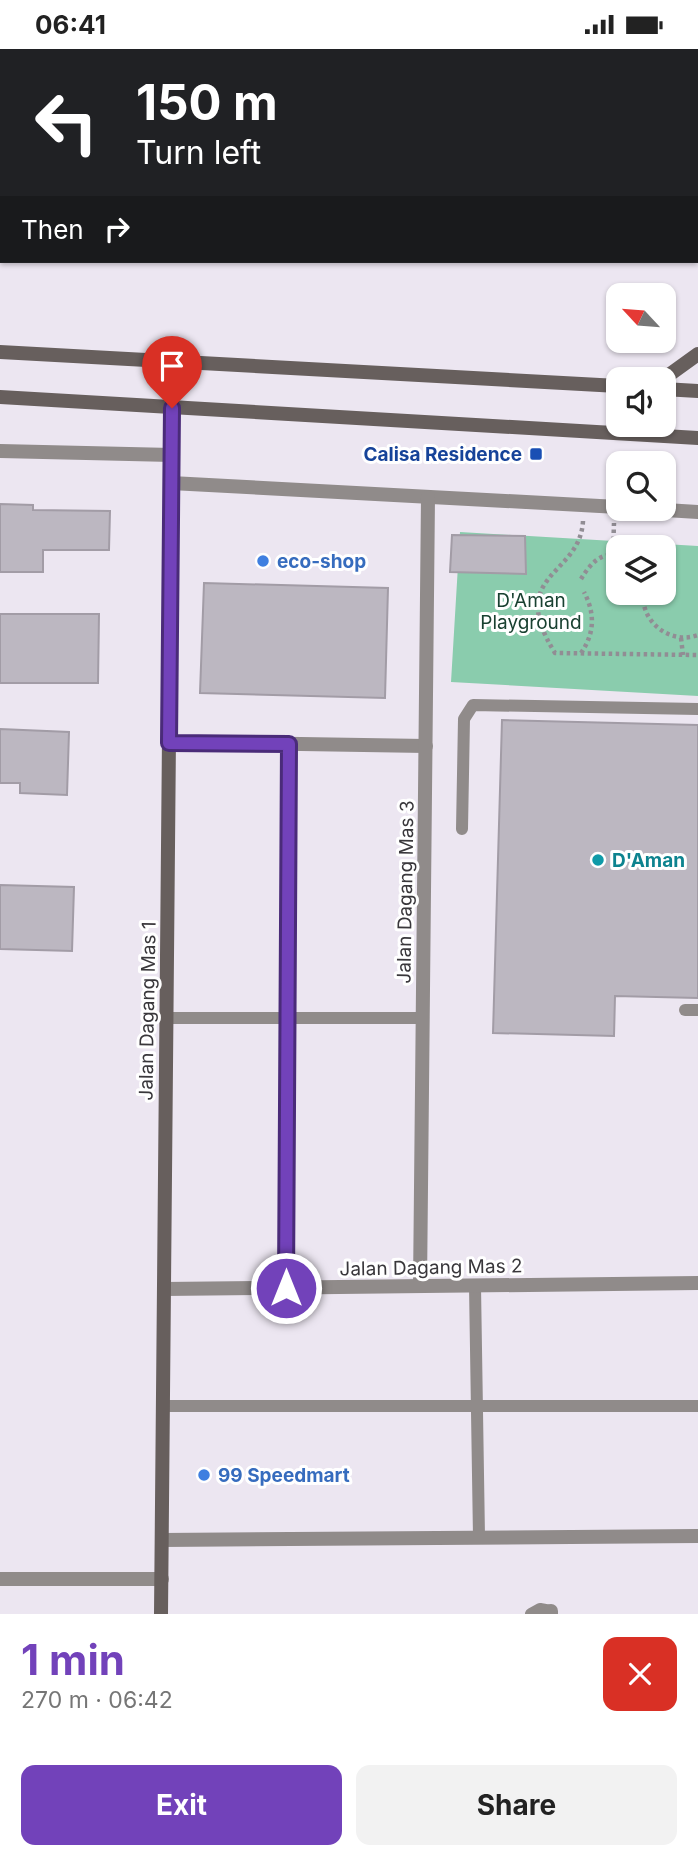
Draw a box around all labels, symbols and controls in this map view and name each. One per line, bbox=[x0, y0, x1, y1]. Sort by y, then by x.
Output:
text: 06:41 bbox=[35, 9, 106, 40]
text: 150 m bbox=[136, 73, 278, 132]
icon: left bbox=[21, 77, 112, 168]
text: Turn left bbox=[136, 133, 261, 172]
icon: right bbox=[98, 210, 136, 248]
text: Then bbox=[21, 214, 84, 245]
north arrow bbox=[606, 283, 676, 353]
map controls bbox=[606, 283, 676, 605]
pin bbox=[142, 336, 202, 408]
icon: arrive bbox=[153, 347, 191, 385]
button: sound bbox=[606, 367, 676, 437]
place label: Calisa Residence bbox=[363, 443, 522, 466]
marker: Calisa Residence bbox=[528, 446, 544, 462]
button: search bbox=[606, 451, 676, 521]
button: layers bbox=[606, 535, 676, 605]
place label: eco-shop bbox=[277, 550, 366, 573]
marker: eco-shop bbox=[255, 553, 271, 569]
park label: D'Aman Playground bbox=[480, 589, 582, 634]
street label: Jalan Dagang Mas 3 bbox=[392, 800, 419, 984]
place label: D'Aman bbox=[612, 849, 685, 872]
marker: D'Aman bbox=[590, 852, 606, 868]
street label: Jalan Dagang Mas 1 bbox=[134, 921, 161, 1101]
position arrow bbox=[249, 1251, 323, 1325]
street label: Jalan Dagang Mas 2 bbox=[339, 1254, 523, 1281]
place label: 99 Speedmart bbox=[218, 1464, 350, 1487]
marker: 99 Speedmart bbox=[196, 1467, 212, 1483]
text: 1 min bbox=[21, 1634, 125, 1685]
button: close bbox=[603, 1637, 677, 1711]
text: 270 m · 06:42 bbox=[21, 1686, 173, 1714]
button: Exit bbox=[21, 1765, 342, 1845]
button: Share bbox=[356, 1765, 677, 1845]

